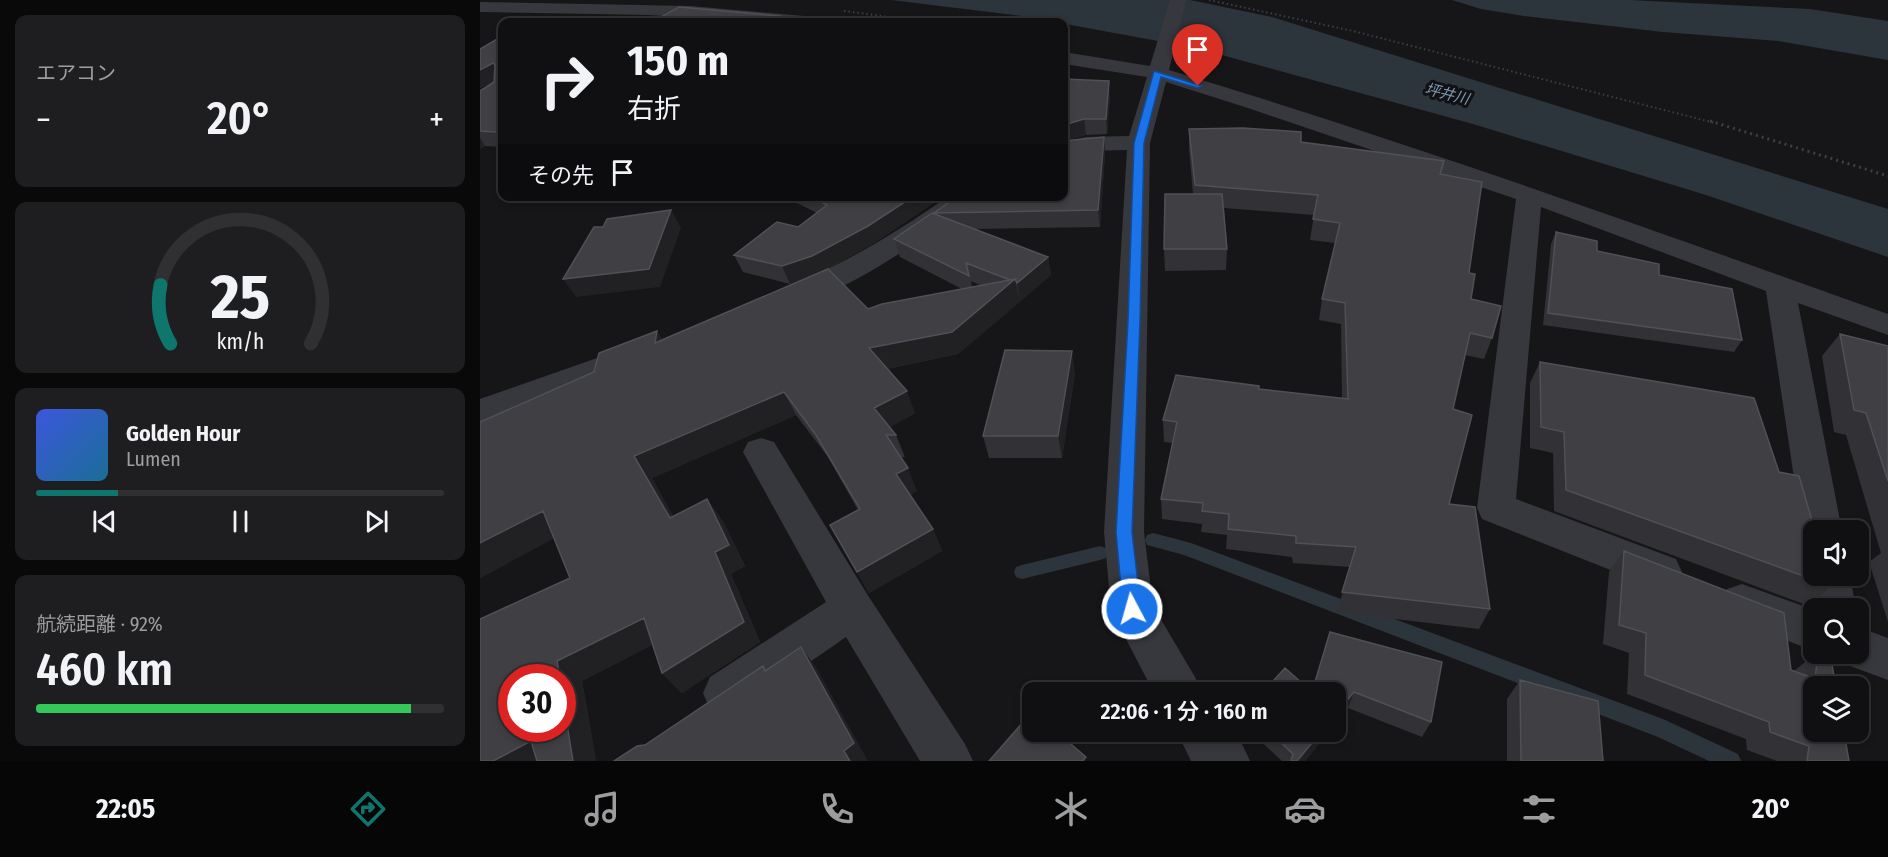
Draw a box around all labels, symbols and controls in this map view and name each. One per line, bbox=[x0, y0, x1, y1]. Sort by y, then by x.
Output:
pin bbox=[1172, 24, 1223, 86]
icon: arrive bbox=[1181, 33, 1214, 66]
text: 150 m bbox=[627, 36, 729, 86]
icon: right bbox=[528, 42, 606, 120]
text: エアコン bbox=[36, 61, 116, 85]
water label: 坪井川 bbox=[1423, 80, 1473, 109]
text: 20° bbox=[207, 92, 273, 146]
text: 右折 bbox=[627, 93, 681, 125]
text: − bbox=[36, 100, 51, 140]
text: + bbox=[429, 100, 444, 140]
icon: arrive bbox=[606, 156, 639, 189]
text: その先 bbox=[528, 162, 594, 189]
text: 25 bbox=[209, 260, 270, 335]
text: km/h bbox=[216, 330, 264, 356]
text: Golden Hour bbox=[126, 420, 240, 447]
text: Lumen bbox=[126, 447, 181, 471]
icon: previous bbox=[88, 505, 121, 538]
icon: pause bbox=[224, 505, 257, 538]
icon: next bbox=[360, 505, 393, 538]
map controls bbox=[1803, 520, 1869, 742]
button: sound bbox=[1803, 520, 1869, 586]
position arrow bbox=[1100, 577, 1164, 641]
button: search bbox=[1803, 598, 1869, 664]
text: 航続距離 · 92% bbox=[36, 612, 163, 636]
text: 460 km bbox=[36, 643, 173, 697]
speed limit sign: 30 bbox=[498, 664, 576, 742]
button: layers bbox=[1803, 676, 1869, 742]
text: 22:06 · 1 分 · 160 m bbox=[1100, 698, 1268, 725]
icon: directions bbox=[347, 788, 389, 830]
icon: music bbox=[581, 788, 623, 830]
icon: phone bbox=[816, 788, 858, 830]
icon: climate bbox=[1050, 788, 1092, 830]
icon: car bbox=[1284, 788, 1326, 830]
icon: filters bbox=[1518, 788, 1560, 830]
text: 22:05 bbox=[96, 793, 155, 825]
text: 20° bbox=[1752, 793, 1792, 825]

